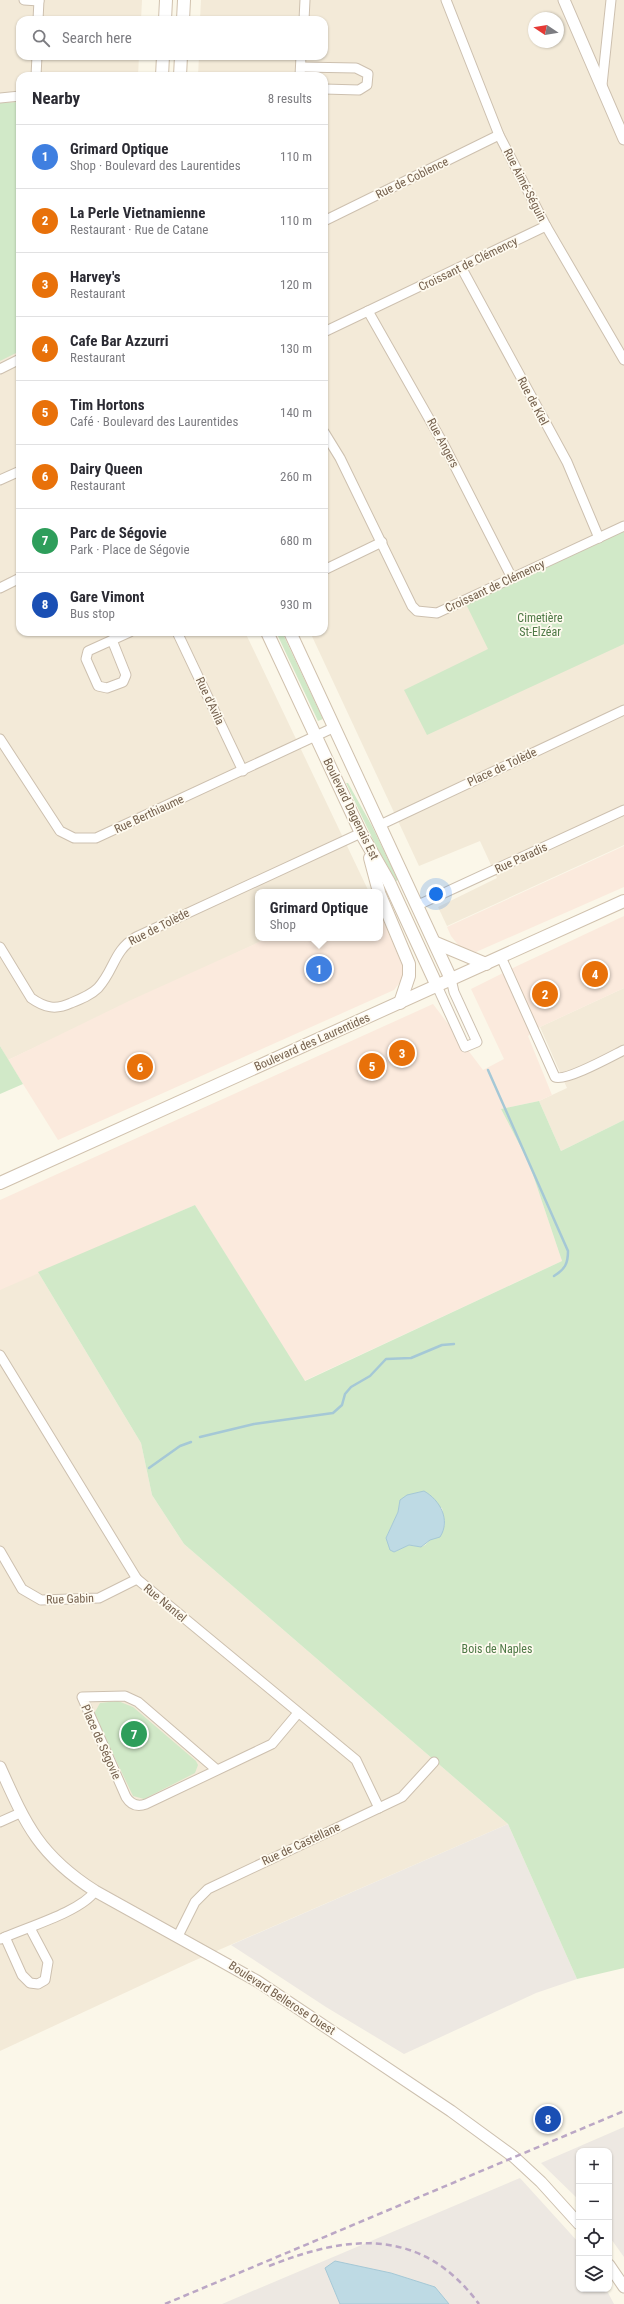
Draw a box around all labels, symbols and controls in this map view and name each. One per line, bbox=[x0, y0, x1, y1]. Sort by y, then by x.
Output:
north arrow bbox=[528, 12, 564, 48]
search box bbox=[16, 16, 328, 60]
icon: search bbox=[30, 27, 52, 49]
text: Search here bbox=[62, 29, 132, 47]
text: Nearby bbox=[32, 88, 80, 108]
text: 8 results bbox=[268, 91, 312, 106]
text: Grimard Optique bbox=[70, 140, 168, 158]
street label: Rue Aimé-Séguin bbox=[501, 146, 549, 224]
text: 1 bbox=[42, 149, 48, 164]
text: 110 m bbox=[280, 149, 312, 164]
street label: Rue de Coblence bbox=[373, 154, 451, 202]
text: Shop · Boulevard des Laurentides bbox=[70, 158, 241, 173]
text: La Perle Vietnamienne bbox=[70, 204, 205, 222]
text: 2 bbox=[42, 213, 48, 228]
text: 110 m bbox=[280, 213, 312, 228]
text: Restaurant · Rue de Catane bbox=[70, 222, 208, 237]
street label: Croissant de Clémency bbox=[416, 234, 520, 294]
text: Harvey's bbox=[70, 268, 120, 286]
text: 3 bbox=[42, 277, 48, 292]
text: 120 m bbox=[280, 277, 312, 292]
text: Restaurant bbox=[70, 286, 125, 301]
text: Cafe Bar Azzurri bbox=[70, 332, 169, 350]
text: 4 bbox=[42, 341, 48, 356]
text: 130 m bbox=[280, 341, 312, 356]
text: Restaurant bbox=[70, 350, 125, 365]
street label: Rue de Kiel bbox=[514, 375, 552, 427]
text: Tim Hortons bbox=[70, 396, 145, 414]
text: 5 bbox=[42, 405, 48, 420]
text: 140 m bbox=[280, 405, 312, 420]
text: Café · Boulevard des Laurentides bbox=[70, 414, 238, 429]
street label: Rue Angers bbox=[424, 416, 462, 470]
text: Dairy Queen bbox=[70, 460, 143, 478]
text: 6 bbox=[42, 469, 48, 484]
text: 260 m bbox=[280, 469, 312, 484]
text: Restaurant bbox=[70, 478, 125, 493]
text: Parc de Ségovie bbox=[70, 524, 167, 542]
text: 7 bbox=[42, 533, 48, 548]
text: 680 m bbox=[280, 533, 312, 548]
text: Park · Place de Ségovie bbox=[70, 542, 190, 557]
street label: Croissant de Clémency bbox=[443, 557, 547, 615]
text: Gare Vimont bbox=[70, 588, 144, 606]
text: 8 bbox=[42, 597, 48, 612]
text: 930 m bbox=[280, 597, 312, 612]
text: Bus stop bbox=[70, 606, 115, 621]
park label: Cimetière St-Elzéar bbox=[517, 611, 563, 639]
street label: Rue d'Avila bbox=[193, 675, 227, 727]
street label: Place de Tolède bbox=[465, 745, 539, 789]
street label: Boulevard Dagenais Est bbox=[320, 756, 382, 863]
street label: Rue Berthiaume bbox=[112, 792, 186, 836]
street label: Rue Paradis bbox=[493, 840, 549, 876]
your location bbox=[426, 884, 446, 904]
popup bbox=[255, 889, 383, 941]
text: Grimard Optique bbox=[270, 899, 368, 917]
street label: Rue de Tolède bbox=[126, 906, 192, 948]
text: Shop bbox=[270, 917, 296, 932]
pin: 1 bbox=[306, 954, 332, 984]
pin: 4 bbox=[582, 959, 608, 989]
pin: 2 bbox=[532, 979, 558, 1009]
street label: Boulevard des Laurentides bbox=[252, 1010, 372, 1074]
pin: 3 bbox=[389, 1038, 415, 1068]
pin: 5 bbox=[359, 1051, 385, 1081]
pin: 6 bbox=[127, 1052, 153, 1082]
street label: Rue Nantel bbox=[141, 1581, 189, 1625]
street label: Rue Gabin bbox=[46, 1591, 94, 1607]
park label: Bois de Naples bbox=[462, 1642, 532, 1656]
street label: Place de Ségovie bbox=[78, 1702, 124, 1782]
pin: 7 bbox=[121, 1719, 147, 1749]
street label: Rue de Castellane bbox=[260, 1820, 343, 1868]
street label: Boulevard Bellerose Ouest bbox=[226, 1958, 338, 2038]
pin: 8 bbox=[535, 2104, 561, 2134]
map controls bbox=[576, 2148, 612, 2292]
button: + bbox=[576, 2148, 612, 2184]
button: − bbox=[576, 2184, 612, 2220]
button: locate bbox=[576, 2220, 612, 2256]
button: layers bbox=[576, 2256, 612, 2292]

